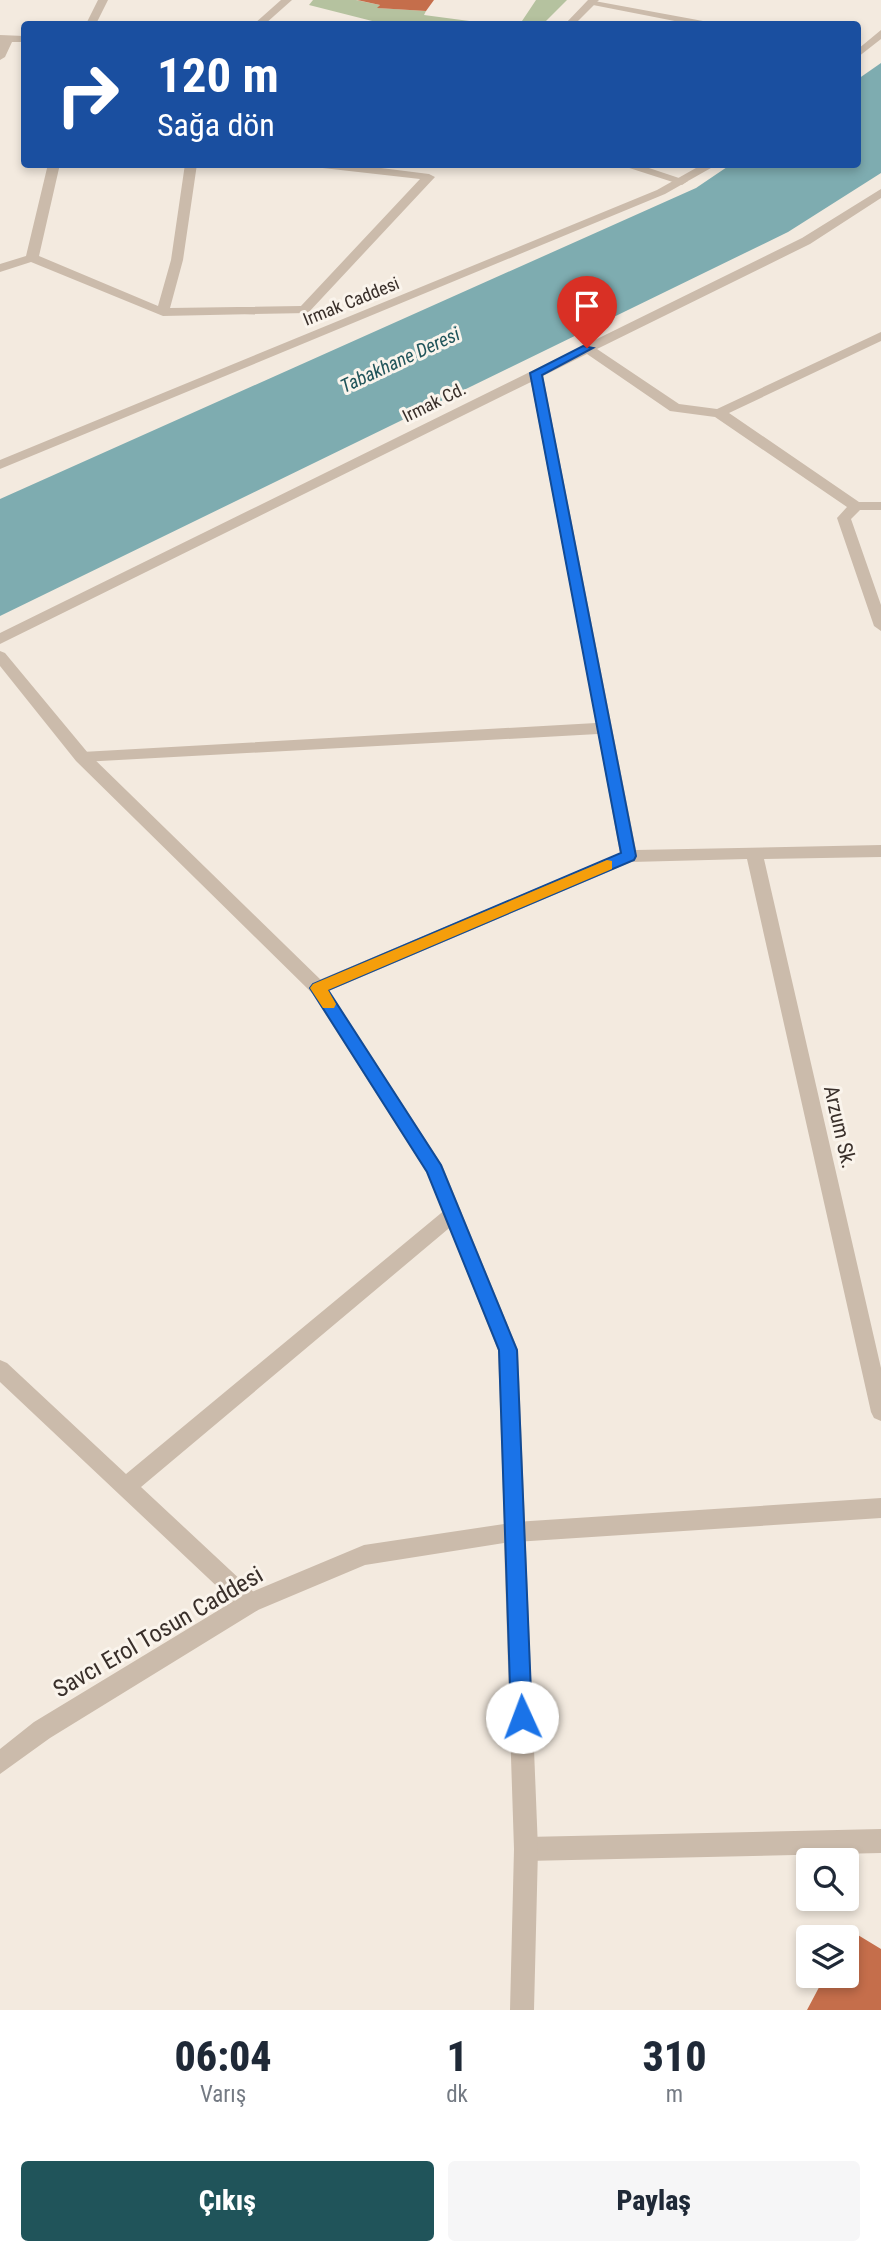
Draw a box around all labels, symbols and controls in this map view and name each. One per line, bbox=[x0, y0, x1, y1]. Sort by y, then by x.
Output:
text: 120 m bbox=[157, 47, 279, 104]
icon: right bbox=[42, 49, 133, 140]
text: Sağa dön bbox=[157, 106, 275, 144]
street label: Irmak Caddesi bbox=[300, 272, 402, 330]
pin bbox=[557, 276, 617, 348]
icon: arrive bbox=[568, 287, 606, 325]
water label: Tabakhane Deresi bbox=[337, 322, 464, 398]
street label: Irmak Cd. bbox=[399, 378, 469, 426]
street label: Arzum Sk. bbox=[819, 1083, 861, 1171]
street label: Savcı Erol Tosun Caddesi bbox=[48, 1561, 268, 1703]
position arrow bbox=[485, 1680, 559, 1754]
map controls bbox=[796, 1848, 859, 1988]
button: search bbox=[796, 1848, 859, 1911]
button: layers bbox=[796, 1925, 859, 1988]
text: 06:04 bbox=[174, 2032, 272, 2081]
text: 1 bbox=[446, 2032, 468, 2081]
text: 310 bbox=[642, 2032, 706, 2081]
text: Varış bbox=[200, 2081, 246, 2108]
text: dk bbox=[446, 2081, 468, 2108]
text: m bbox=[666, 2081, 683, 2108]
button: Çıkış bbox=[21, 2161, 434, 2241]
button: Paylaş bbox=[448, 2161, 860, 2241]

